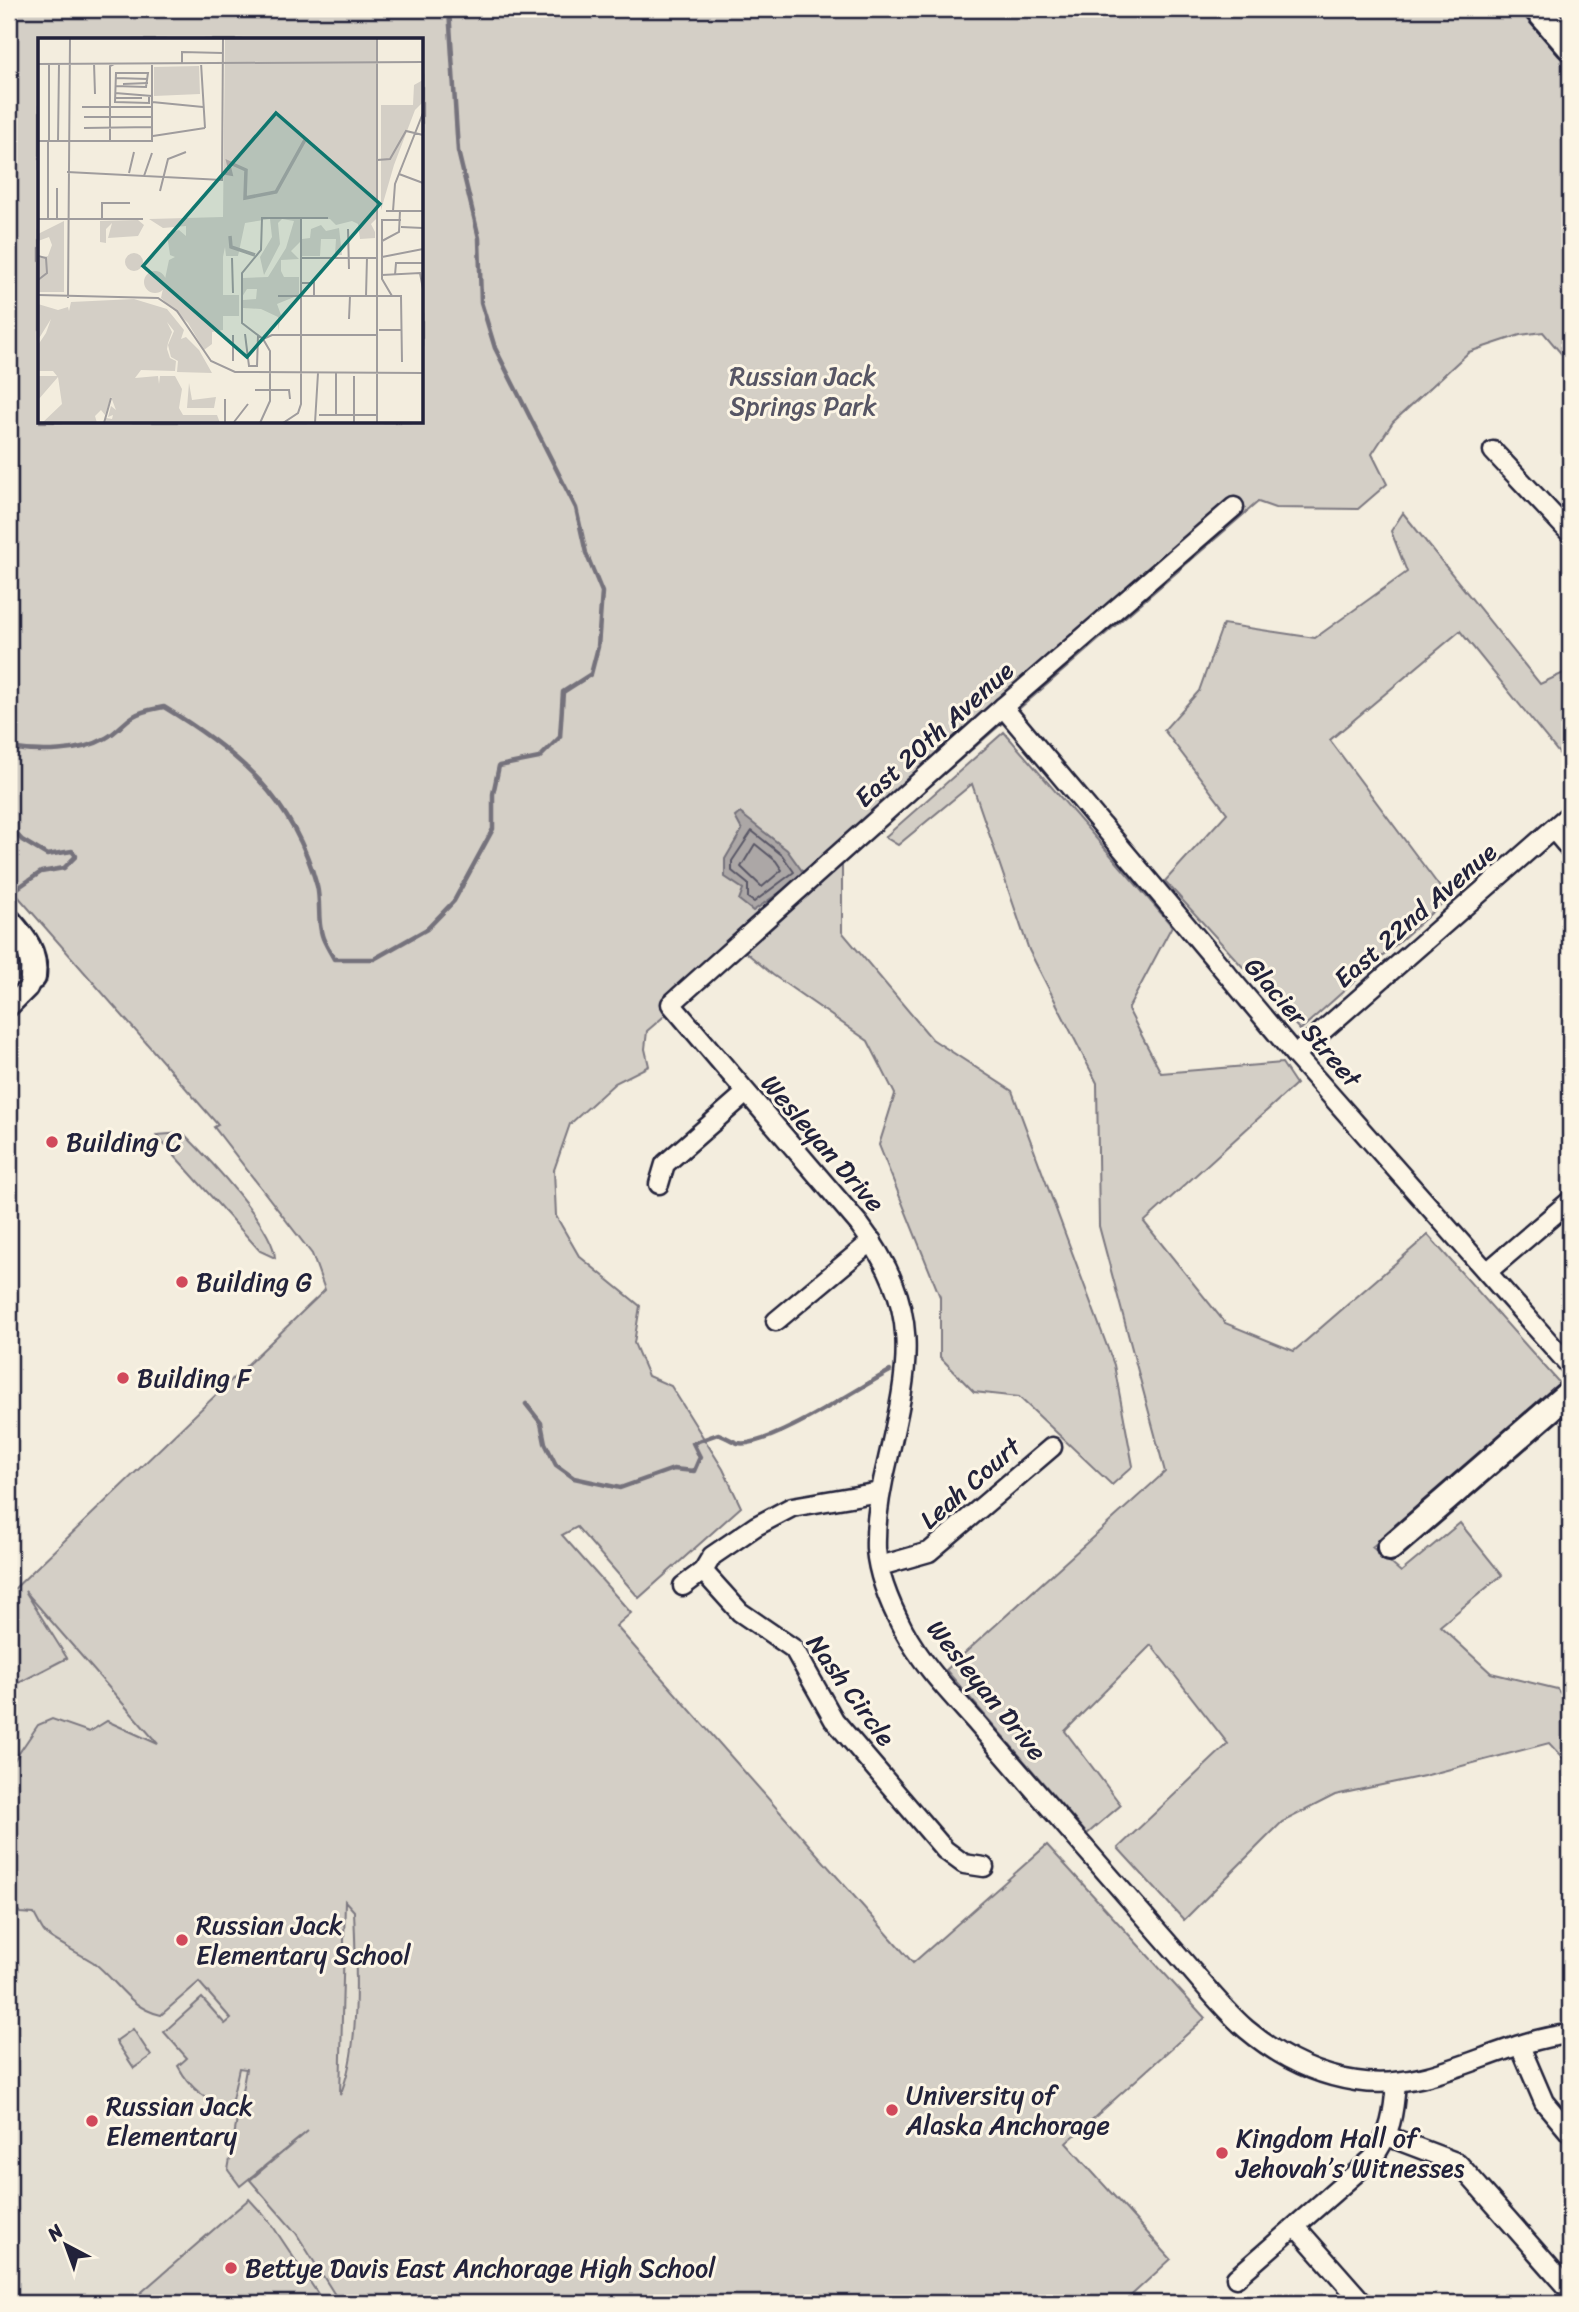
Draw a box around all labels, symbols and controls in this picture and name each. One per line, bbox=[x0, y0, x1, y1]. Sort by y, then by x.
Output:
inset map bbox=[38, 38, 424, 424]
park label: Russian Jack Springs Park bbox=[729, 353, 877, 429]
street label: East 20th Avenue bbox=[843, 649, 1025, 819]
street label: East 22nd Avenue bbox=[1322, 830, 1508, 1000]
street label: Glacier Street bbox=[1232, 946, 1375, 1099]
street label: Wesleyan Drive bbox=[749, 1063, 897, 1223]
place label: Building C bbox=[66, 1119, 182, 1165]
marker: Building C bbox=[44, 1134, 60, 1150]
place label: Building G bbox=[196, 1259, 312, 1305]
marker: Building G bbox=[174, 1274, 190, 1290]
place label: Building F bbox=[137, 1355, 253, 1401]
marker: Building F bbox=[115, 1370, 131, 1386]
street label: Leah Court bbox=[909, 1424, 1033, 1541]
street label: Wesleyan Drive bbox=[915, 1609, 1059, 1771]
street label: Nash Circle bbox=[794, 1624, 908, 1757]
place label: Russian Jack Elementary School bbox=[196, 1902, 411, 1978]
marker: Russian Jack Elementary School bbox=[174, 1932, 190, 1948]
place label: University of Alaska Anchorage bbox=[905, 2072, 1110, 2148]
place label: Russian Jack Elementary bbox=[106, 2083, 253, 2159]
marker: University of Alaska Anchorage bbox=[884, 2102, 900, 2118]
marker: Russian Jack Elementary bbox=[84, 2113, 100, 2129]
place label: Kingdom Hall of Jehovah’s Witnesses bbox=[1235, 2115, 1465, 2191]
marker: Kingdom Hall of Jehovah’s Witnesses bbox=[1214, 2145, 1230, 2161]
north arrow bbox=[32, 2210, 102, 2280]
text: N bbox=[39, 2215, 72, 2250]
place label: Bettye Davis East Anchorage High School bbox=[245, 2245, 716, 2291]
marker: Bettye Davis East Anchorage High School bbox=[223, 2260, 239, 2276]

